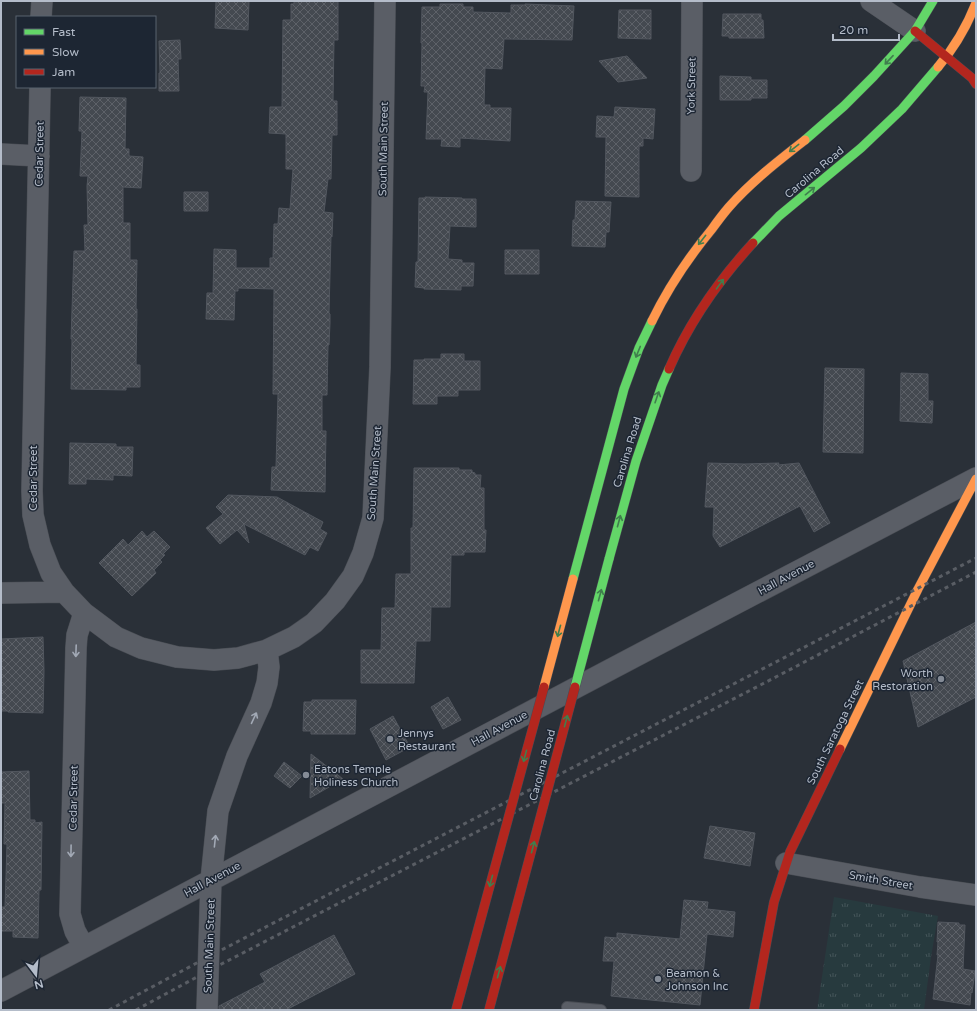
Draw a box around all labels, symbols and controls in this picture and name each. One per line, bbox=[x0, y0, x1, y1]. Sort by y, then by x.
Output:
legend bbox=[16, 16, 156, 88]
scale bar bbox=[833, 16, 899, 42]
text: 20 m bbox=[839, 23, 868, 37]
text: Fast bbox=[52, 25, 76, 39]
text: Slow bbox=[52, 45, 79, 59]
one-way arrow bbox=[884, 55, 894, 65]
street label: York Street bbox=[684, 57, 698, 115]
text: Jam bbox=[52, 65, 75, 79]
street label: South Main Street bbox=[376, 102, 391, 196]
street label: Cedar Street bbox=[32, 121, 47, 187]
street label: Carolina Road bbox=[782, 144, 847, 201]
one-way arrow bbox=[789, 144, 800, 153]
one-way arrow bbox=[805, 186, 816, 195]
one-way arrow bbox=[698, 234, 707, 245]
one-way arrow bbox=[716, 278, 724, 289]
one-way arrow bbox=[634, 346, 641, 358]
one-way arrow bbox=[654, 391, 662, 403]
street label: Carolina Road bbox=[611, 415, 644, 489]
street label: South Main Street bbox=[365, 425, 384, 521]
street label: Cedar Street bbox=[27, 445, 40, 511]
one-way arrow bbox=[616, 515, 624, 528]
street label: Hall Avenue bbox=[756, 557, 817, 598]
one-way arrow bbox=[596, 589, 604, 602]
one-way arrow bbox=[555, 624, 562, 637]
one-way arrow bbox=[72, 644, 80, 657]
place label: Worth Restoration bbox=[872, 667, 933, 693]
marker: Worth Restoration bbox=[936, 674, 946, 684]
street label: South Saratoga Street bbox=[804, 678, 867, 787]
street label: Hall Avenue bbox=[469, 708, 530, 749]
one-way arrow bbox=[251, 712, 258, 724]
one-way arrow bbox=[563, 715, 570, 728]
place label: Jennys Restaurant bbox=[398, 727, 456, 753]
street label: Carolina Road bbox=[527, 728, 558, 802]
marker: Jennys Restaurant bbox=[385, 734, 395, 744]
one-way arrow bbox=[521, 749, 528, 762]
place label: Eatons Temple Holiness Church bbox=[314, 763, 398, 789]
street label: Cedar Street bbox=[66, 765, 81, 831]
marker: Eatons Temple Holiness Church bbox=[301, 770, 311, 780]
one-way arrow bbox=[211, 835, 218, 848]
one-way arrow bbox=[529, 840, 537, 853]
one-way arrow bbox=[68, 844, 75, 857]
street label: Hall Avenue bbox=[182, 859, 243, 900]
street label: Smith Street bbox=[848, 868, 914, 893]
one-way arrow bbox=[487, 875, 494, 888]
street label: South Main Street bbox=[201, 899, 218, 993]
north arrow bbox=[16, 955, 56, 995]
one-way arrow bbox=[496, 966, 503, 979]
place label: Beamon & Johnson Inc bbox=[666, 967, 728, 993]
marker: Beamon & Johnson Inc bbox=[653, 974, 663, 984]
text: N bbox=[33, 977, 45, 992]

